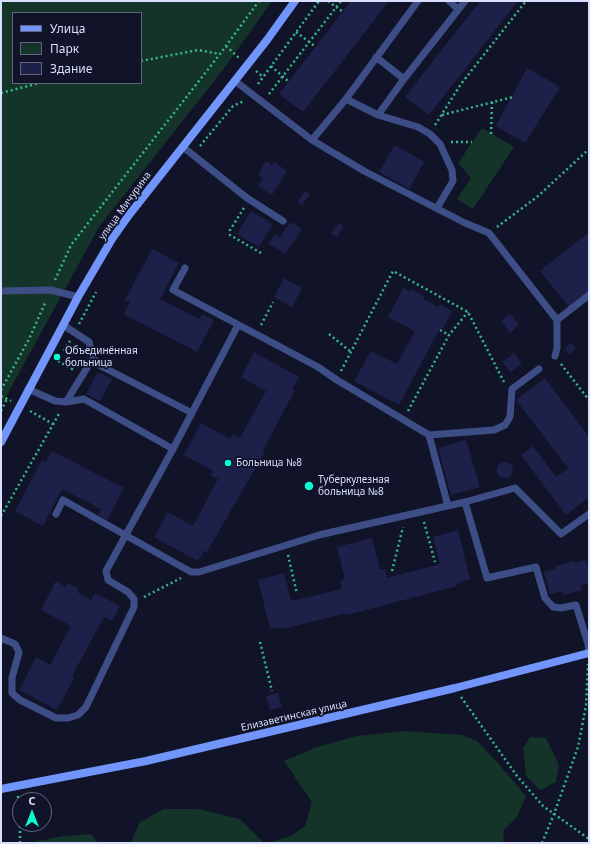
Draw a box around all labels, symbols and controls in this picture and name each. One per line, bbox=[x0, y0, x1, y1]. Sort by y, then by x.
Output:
legend bbox=[12, 12, 142, 84]
text: Улица bbox=[50, 20, 85, 37]
text: Парк bbox=[50, 40, 79, 57]
text: Здание bbox=[50, 60, 92, 77]
street label: улица Мичурина bbox=[96, 170, 154, 242]
place label: Объединённая больница bbox=[65, 345, 138, 368]
marker: Объединённая больница bbox=[52, 352, 62, 362]
place label: Больница №8 bbox=[236, 457, 302, 469]
marker: Больница №8 bbox=[223, 458, 233, 468]
place label: Туберкулезная больница №8 bbox=[318, 474, 390, 498]
marker: Туберкулезная больница №8 bbox=[303, 480, 315, 492]
street label: Елизаветинская улица bbox=[240, 698, 348, 734]
north arrow bbox=[12, 792, 52, 832]
text: С bbox=[28, 793, 36, 808]

